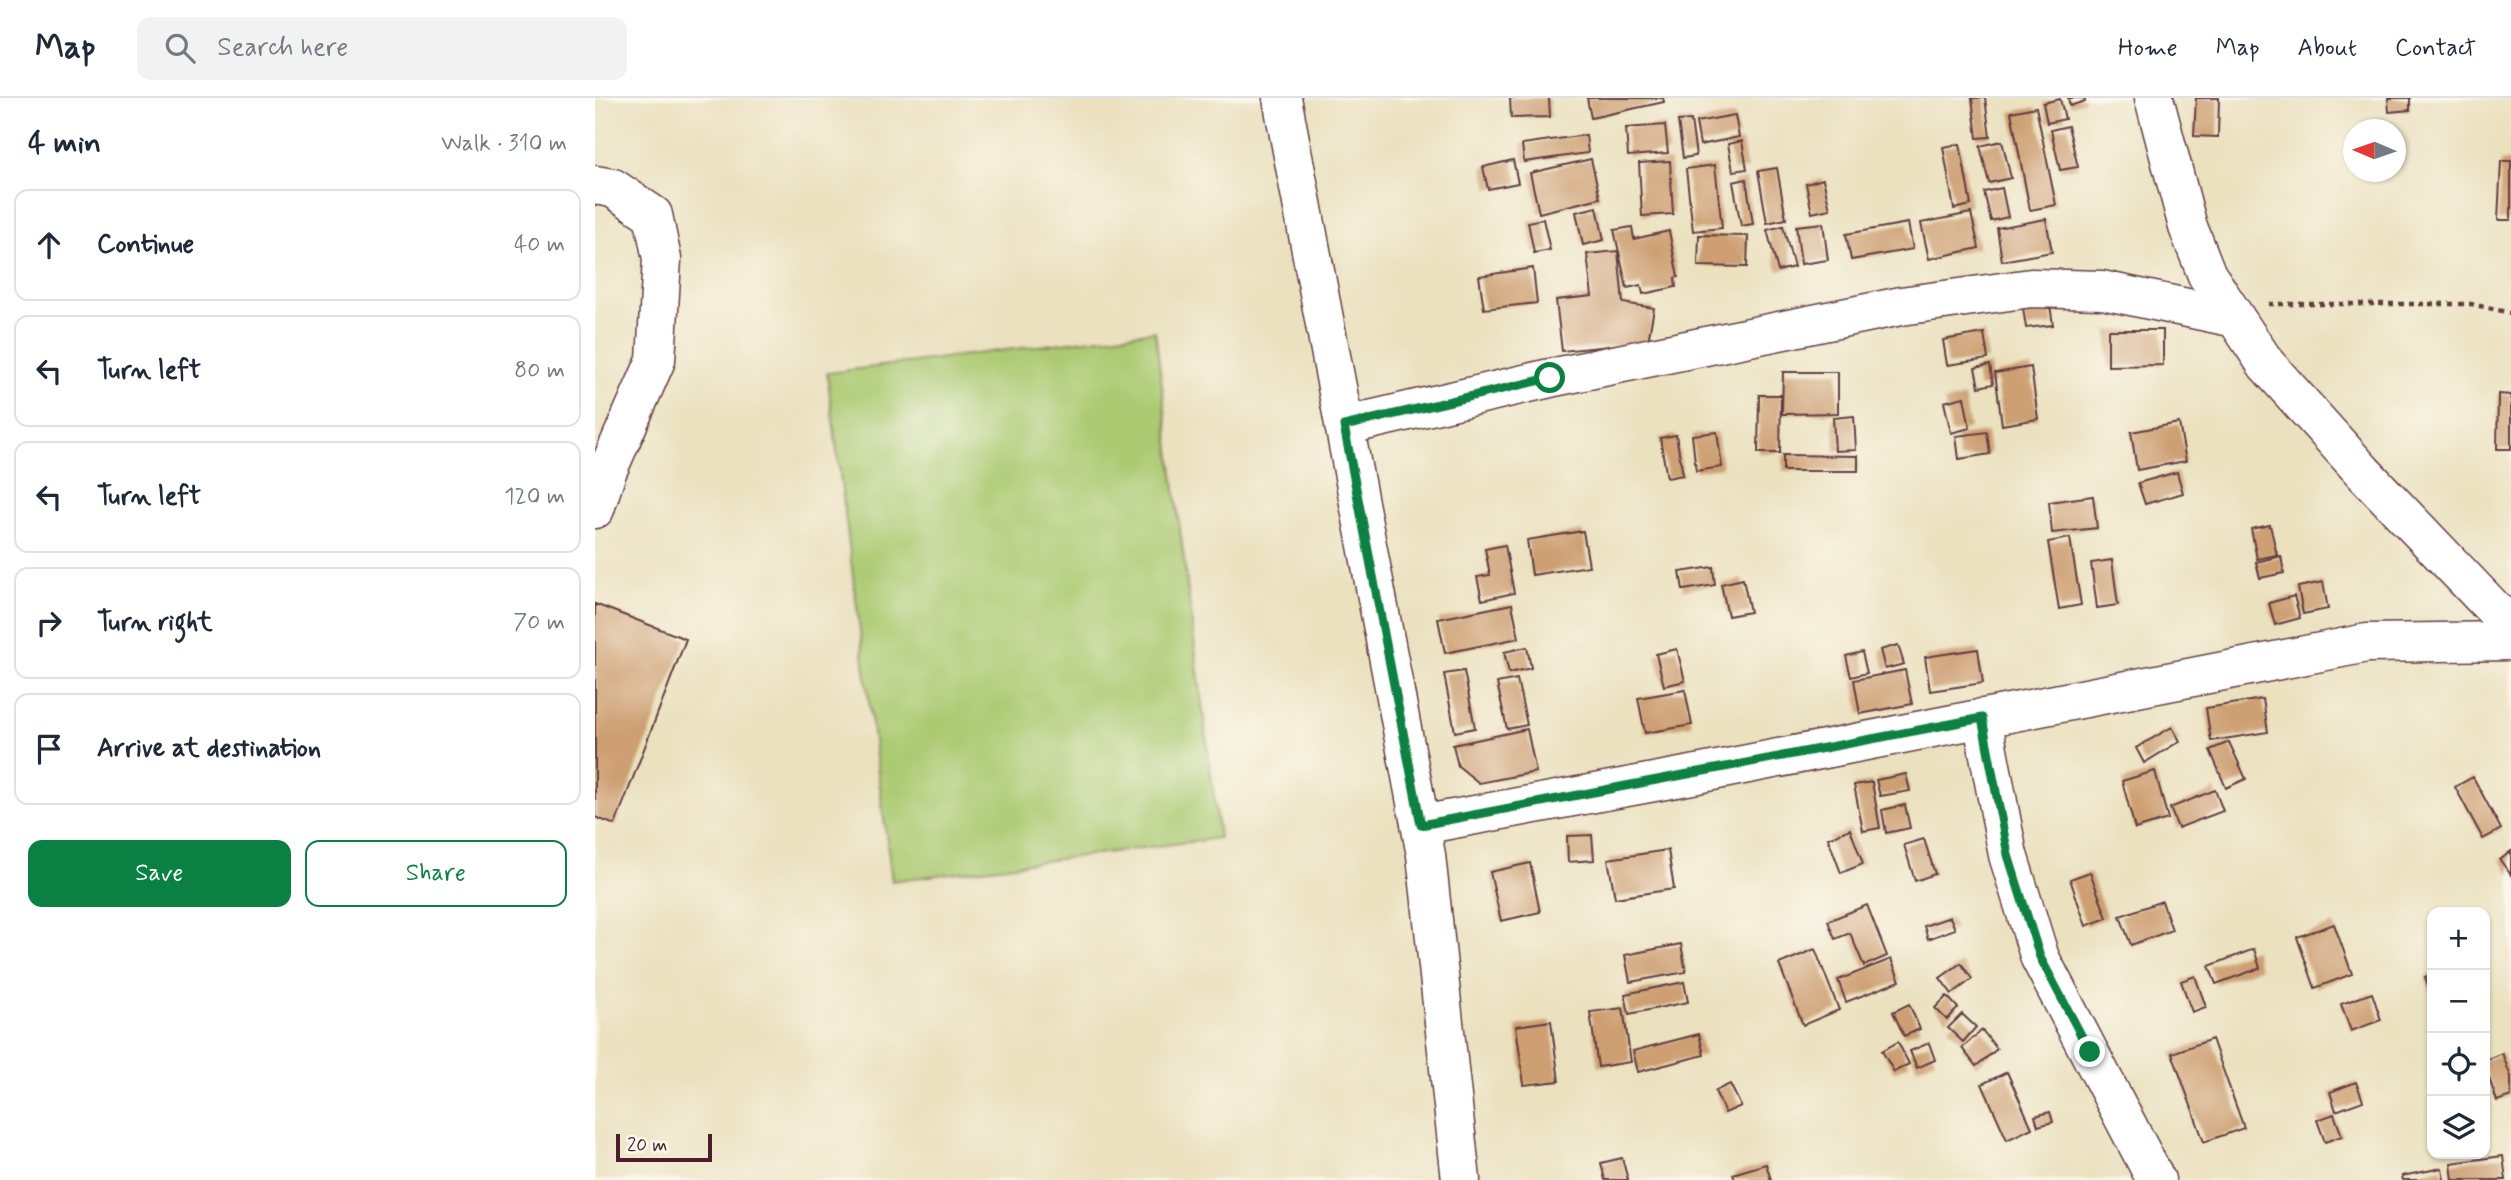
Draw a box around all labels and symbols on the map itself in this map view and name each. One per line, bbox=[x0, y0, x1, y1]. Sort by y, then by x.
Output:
north arrow bbox=[2343, 119, 2406, 182]
route start bbox=[1534, 362, 1565, 393]
route end bbox=[2074, 1036, 2105, 1067]
scale bar bbox=[616, 1131, 712, 1163]

